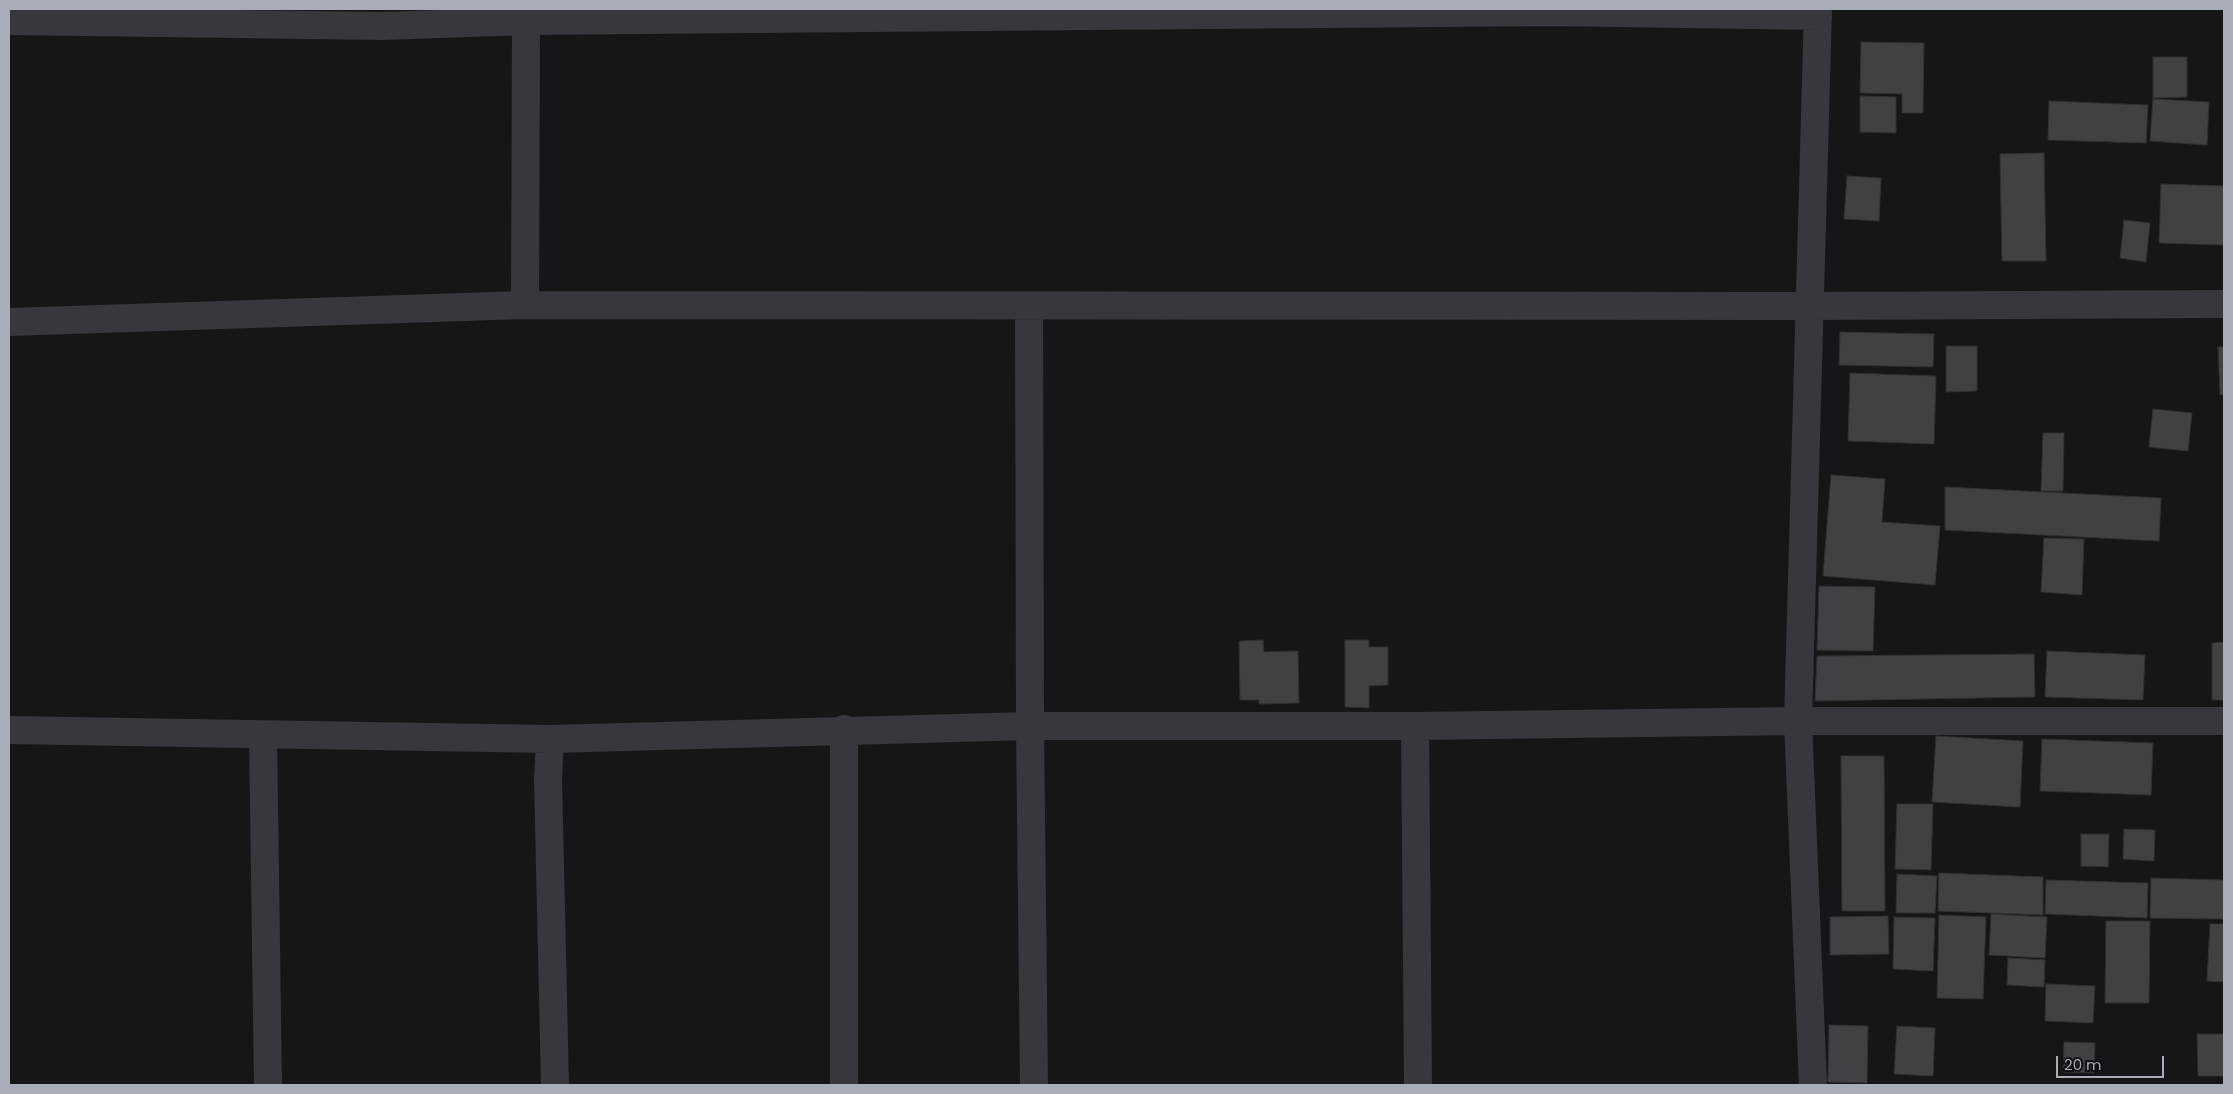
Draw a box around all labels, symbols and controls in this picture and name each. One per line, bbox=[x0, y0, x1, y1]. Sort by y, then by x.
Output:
scale bar bbox=[2058, 1046, 2166, 1078]
text: 20 m bbox=[2064, 1054, 2102, 1075]

